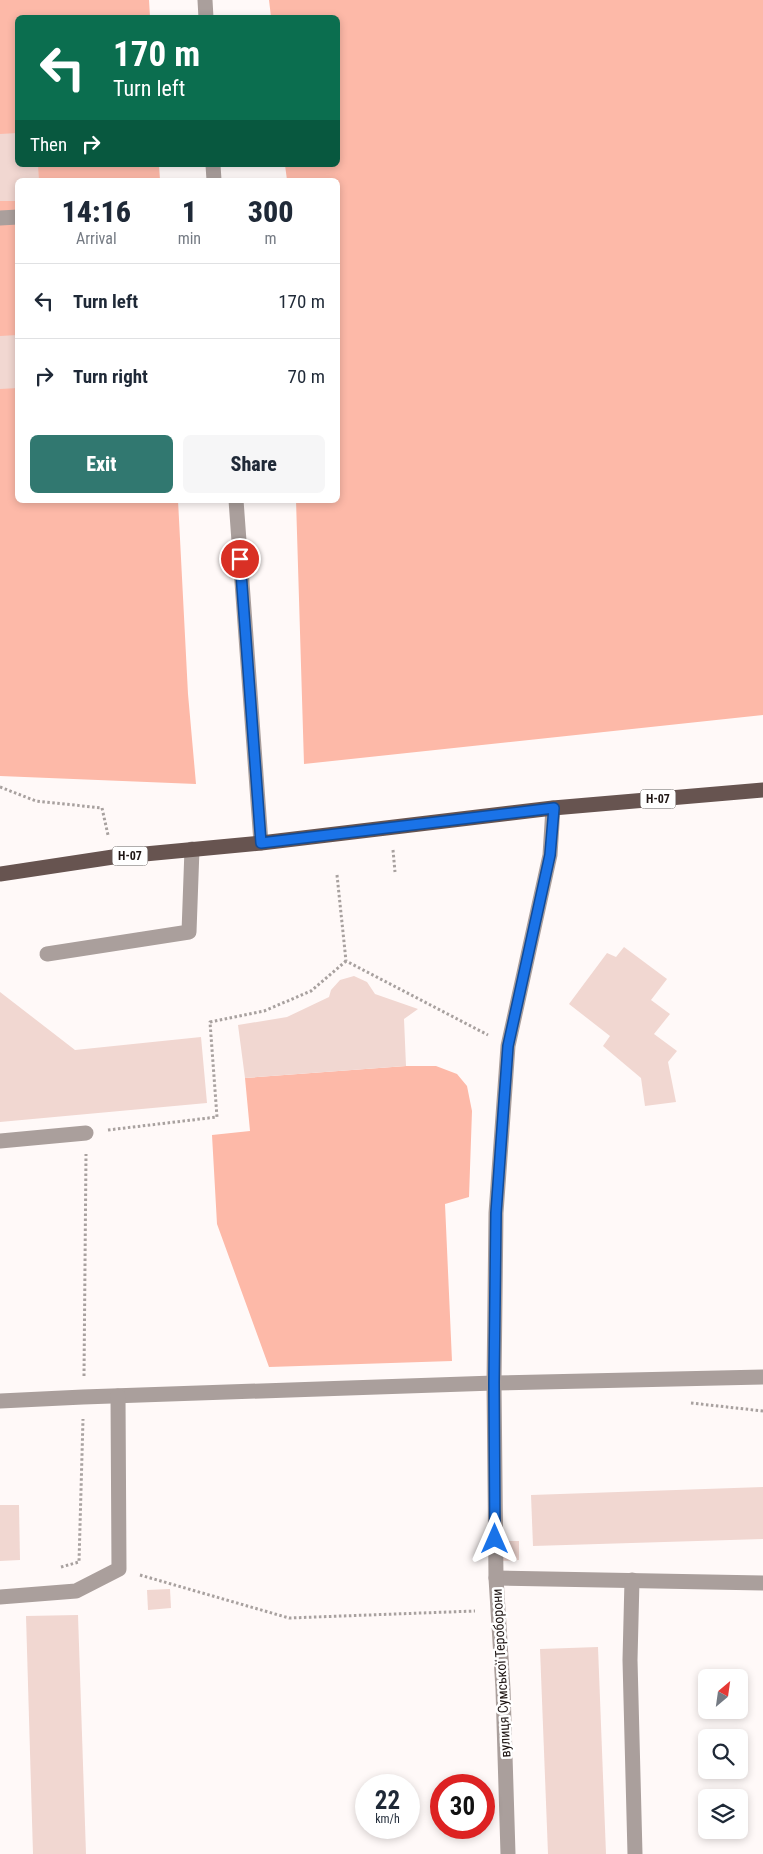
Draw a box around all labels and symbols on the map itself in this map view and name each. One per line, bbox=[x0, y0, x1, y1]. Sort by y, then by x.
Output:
pin bbox=[219, 538, 261, 580]
road number: Н-07 bbox=[640, 790, 676, 809]
road number: Н-07 bbox=[112, 846, 148, 866]
position arrow bbox=[468, 1512, 520, 1564]
street label: вулиця Сумської Тероборони bbox=[489, 1588, 513, 1758]
north arrow bbox=[698, 1669, 748, 1719]
speed limit sign: 30 bbox=[430, 1774, 495, 1839]

